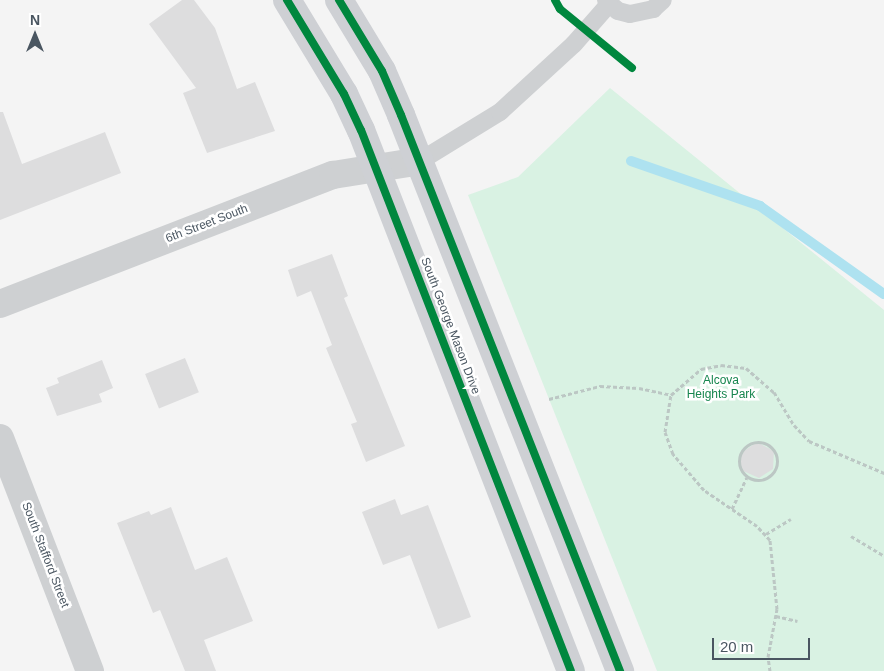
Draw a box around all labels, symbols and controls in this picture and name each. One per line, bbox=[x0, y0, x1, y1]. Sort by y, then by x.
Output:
north arrow bbox=[10, 10, 60, 60]
text: N bbox=[30, 12, 40, 28]
street label: 6th Street South bbox=[164, 202, 250, 246]
street label: South George Mason Drive bbox=[417, 256, 483, 396]
park label: Alcova Heights Park bbox=[687, 374, 755, 402]
street label: South Stafford Street bbox=[18, 500, 72, 610]
scale bar bbox=[714, 628, 812, 660]
text: 20 m bbox=[720, 638, 753, 655]

